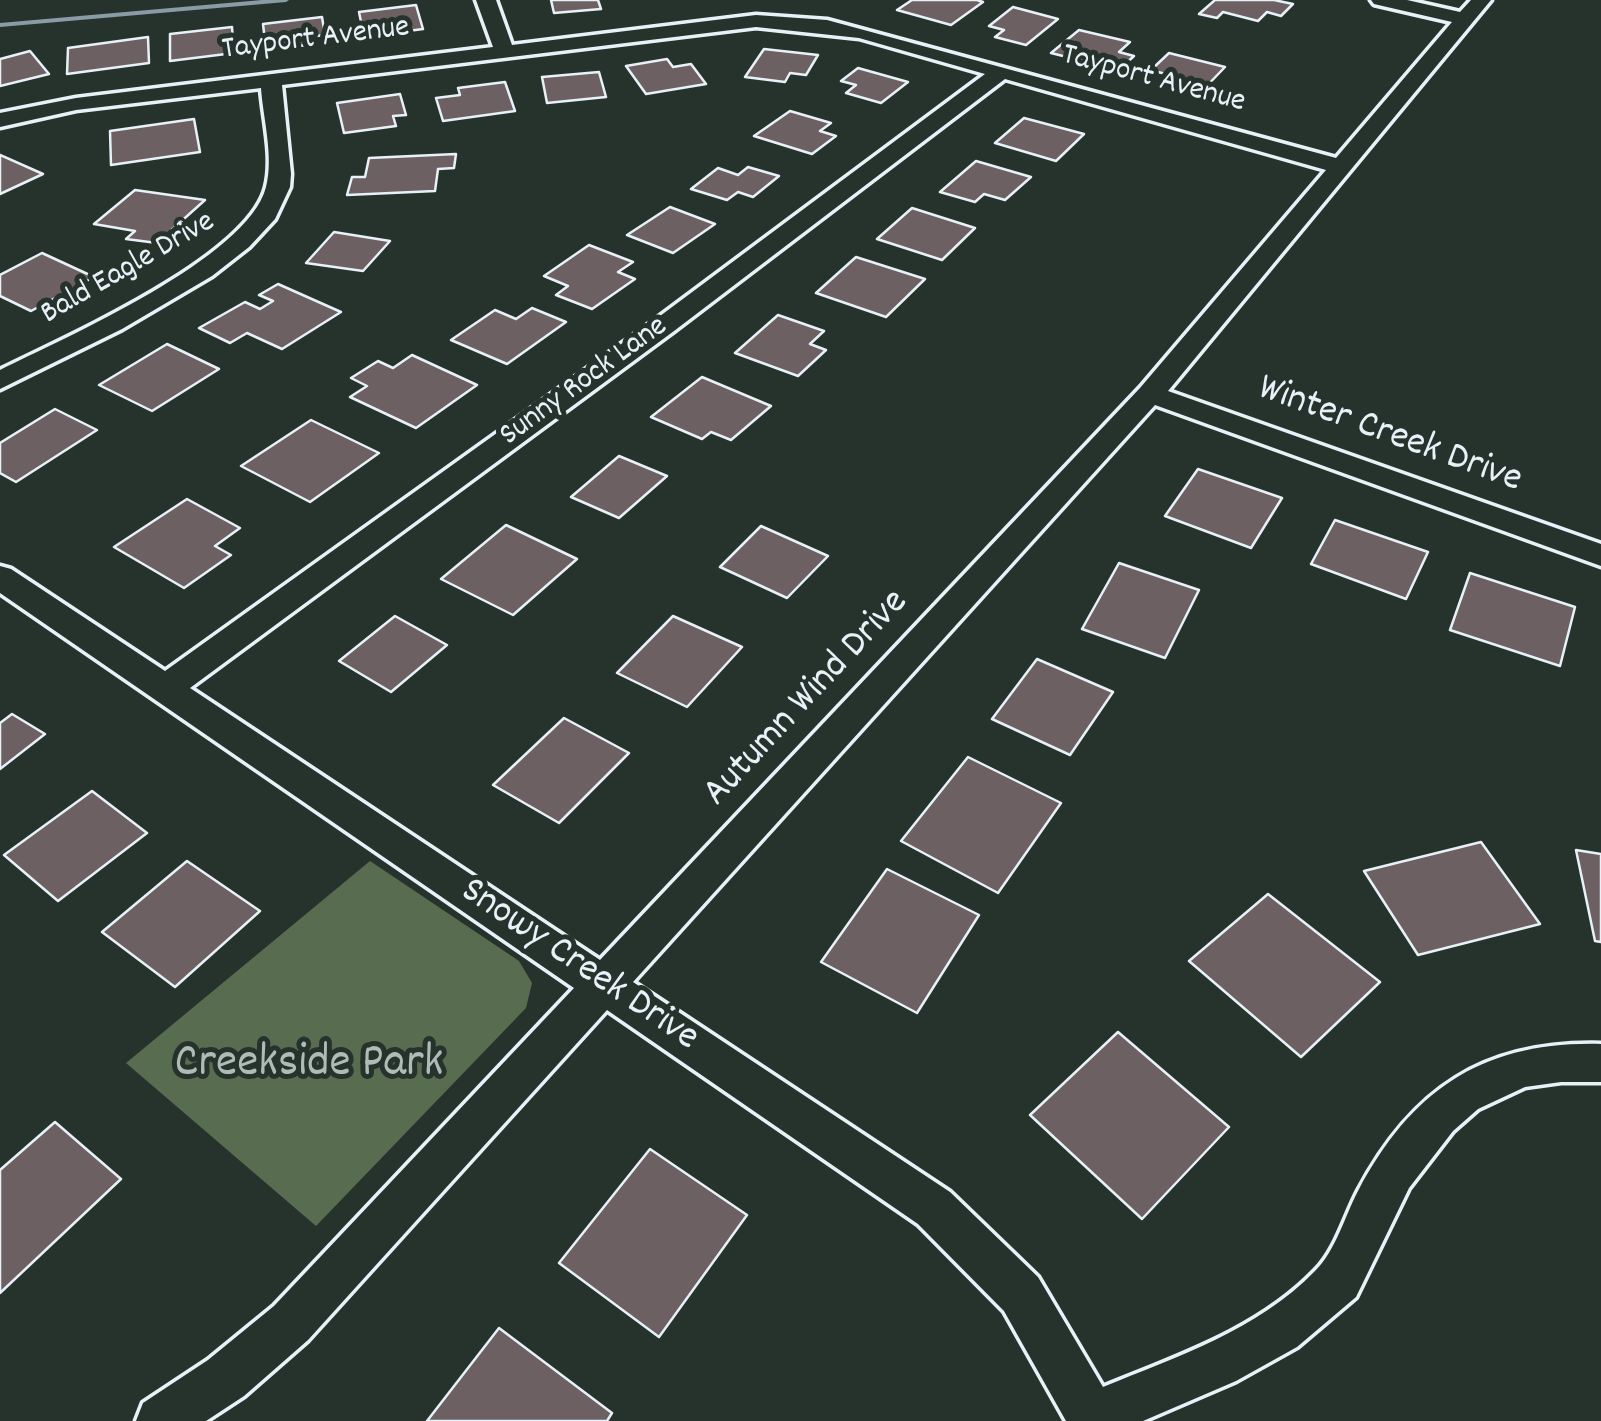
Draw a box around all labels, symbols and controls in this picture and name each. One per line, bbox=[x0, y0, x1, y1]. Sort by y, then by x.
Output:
street label: Tayport Avenue bbox=[220, 10, 412, 72]
street label: Tayport Avenue bbox=[1057, 38, 1249, 124]
street label: Bald Eagle Drive bbox=[35, 205, 223, 335]
street label: Sunny Rock Lane bbox=[494, 309, 676, 457]
street label: Winter Creek Drive bbox=[1250, 367, 1528, 507]
street label: Autumn Wind Drive bbox=[695, 581, 921, 819]
street label: Snowy Creek Drive bbox=[450, 870, 706, 1064]
park label: Creekside Park bbox=[175, 1038, 443, 1096]

